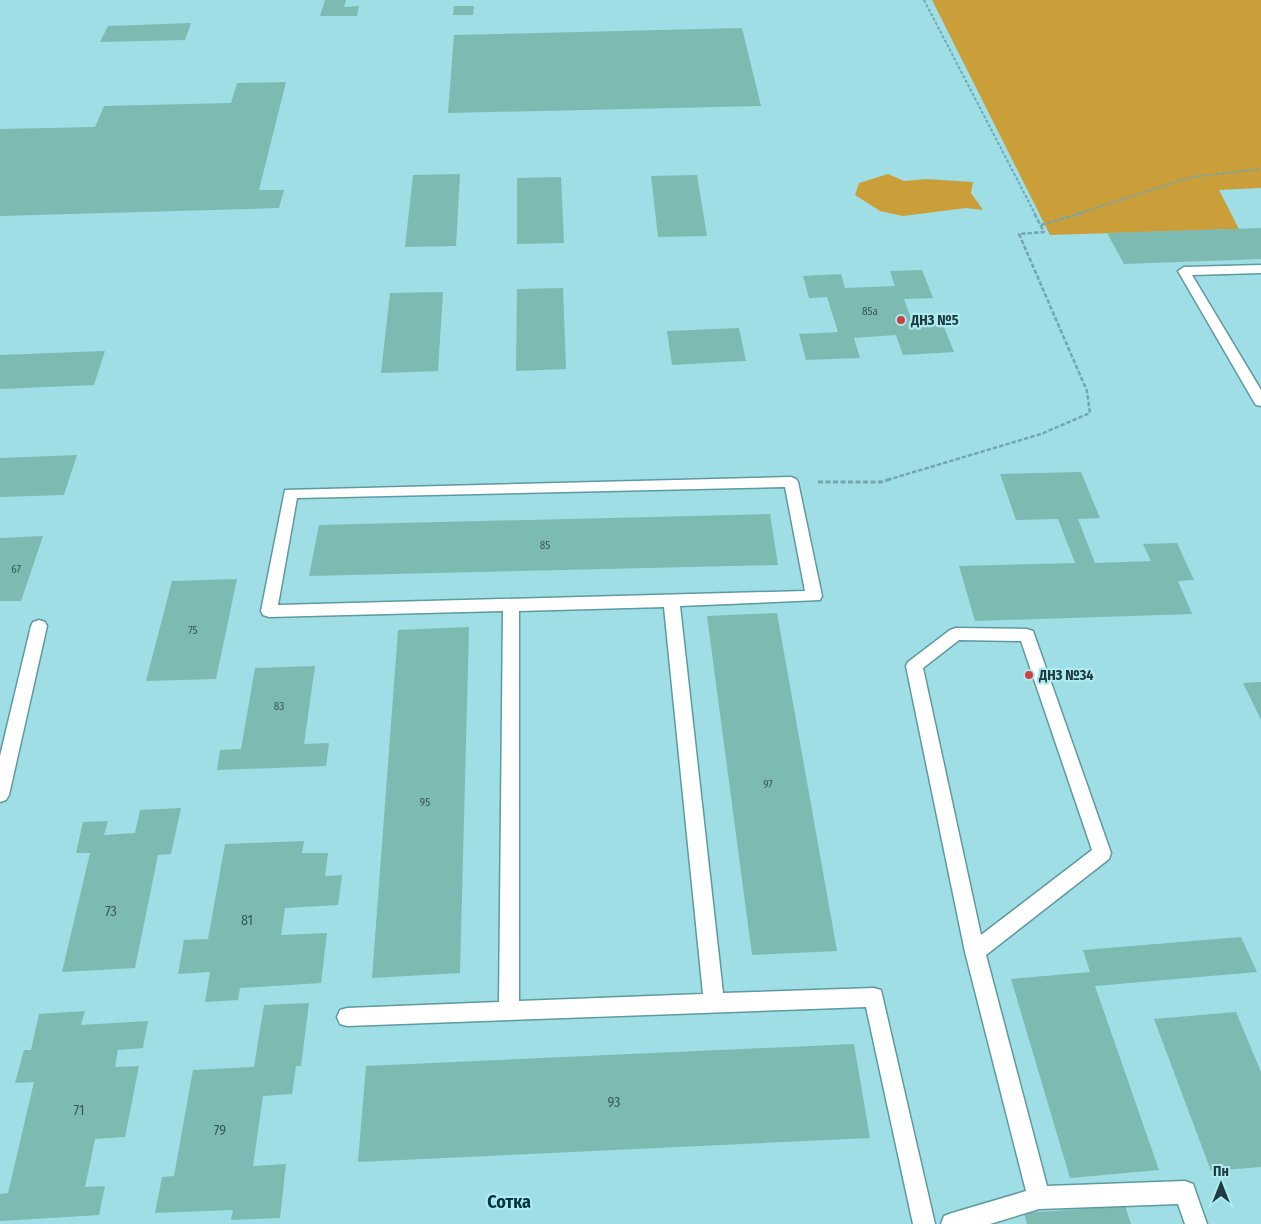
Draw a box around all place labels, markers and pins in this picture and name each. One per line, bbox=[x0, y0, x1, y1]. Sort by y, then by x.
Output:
place label: ДНЗ №5 bbox=[910, 312, 959, 329]
marker: ДНЗ №5 bbox=[895, 314, 907, 326]
place label: ДНЗ №34 bbox=[1038, 667, 1093, 684]
marker: ДНЗ №34 bbox=[1023, 669, 1035, 681]

